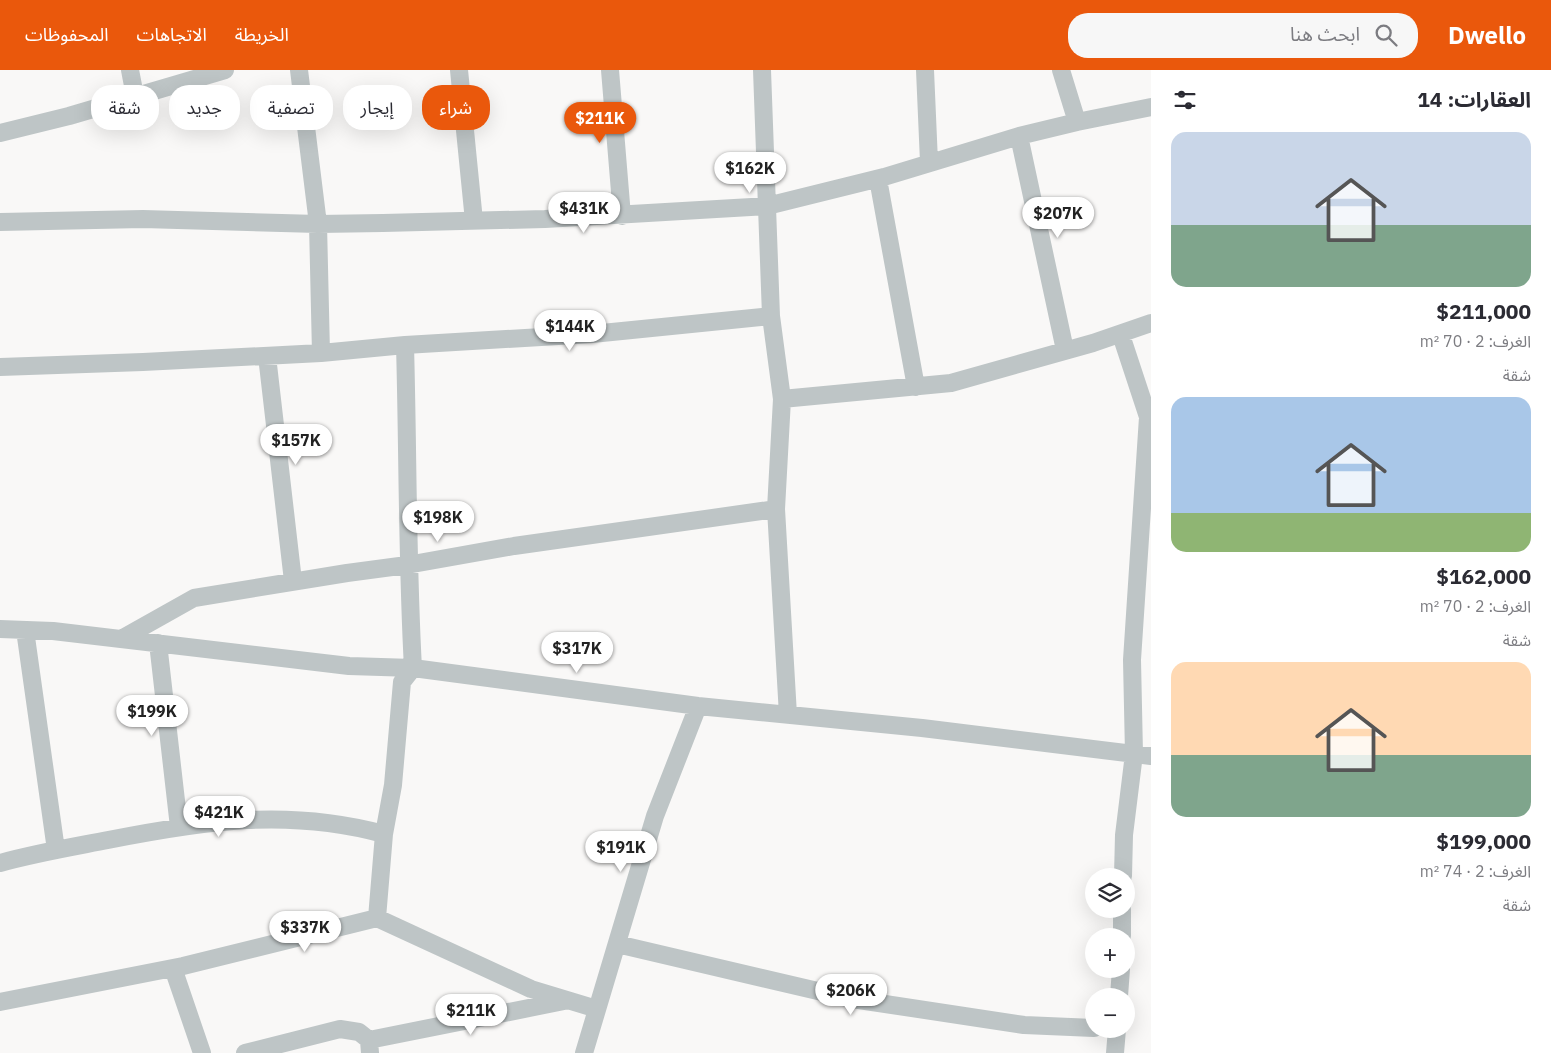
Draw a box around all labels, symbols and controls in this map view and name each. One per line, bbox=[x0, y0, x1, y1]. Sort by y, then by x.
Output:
search box bbox=[1068, 13, 1418, 58]
text: Dwello bbox=[1448, 19, 1526, 51]
icon: search bbox=[1372, 21, 1400, 49]
text: ابحث هنا bbox=[1290, 22, 1360, 46]
text: المحفوظات bbox=[25, 23, 109, 46]
text: الاتجاهات bbox=[137, 23, 207, 46]
text: الخريطة bbox=[235, 23, 289, 46]
chip: شقة bbox=[91, 85, 159, 130]
chip: جديد bbox=[169, 85, 240, 130]
chip: تصفية bbox=[250, 85, 333, 130]
chip: إيجار bbox=[343, 85, 412, 130]
chip: شراء bbox=[422, 85, 490, 130]
text: العقارات: 14 bbox=[1417, 85, 1531, 113]
icon: filters bbox=[1171, 86, 1199, 114]
pin: $211K bbox=[565, 102, 635, 144]
text: $211K bbox=[575, 108, 625, 128]
pin: $162K bbox=[715, 152, 785, 194]
text: $162K bbox=[725, 158, 775, 178]
icon: home bbox=[1306, 165, 1396, 255]
pin: $431K bbox=[549, 191, 619, 234]
pin: $207K bbox=[1023, 196, 1093, 239]
text: $431K bbox=[559, 198, 609, 218]
text: $207K bbox=[1033, 203, 1083, 223]
text: $211,000 bbox=[1436, 297, 1531, 325]
pin: $144K bbox=[535, 310, 605, 352]
text: $144K bbox=[545, 316, 595, 336]
text: الغرف: 2 · 70 m² bbox=[1420, 331, 1531, 351]
text: شقة bbox=[1503, 365, 1531, 385]
pin: $157K bbox=[261, 424, 331, 466]
text: $157K bbox=[271, 430, 321, 450]
icon: home bbox=[1306, 430, 1396, 520]
pin: $198K bbox=[403, 500, 473, 543]
text: $198K bbox=[413, 507, 463, 527]
text: $162,000 bbox=[1436, 562, 1531, 590]
text: الغرف: 2 · 70 m² bbox=[1420, 596, 1531, 616]
text: شقة bbox=[1503, 630, 1531, 650]
pin: $317K bbox=[542, 632, 612, 674]
text: $317K bbox=[552, 638, 602, 658]
pin: $199K bbox=[117, 694, 187, 737]
icon: home bbox=[1306, 695, 1396, 785]
text: $199K bbox=[127, 701, 177, 721]
pin: $421K bbox=[184, 796, 254, 838]
text: $421K bbox=[194, 802, 244, 822]
text: $199,000 bbox=[1436, 827, 1531, 855]
pin: $191K bbox=[586, 830, 656, 873]
text: $191K bbox=[596, 837, 646, 857]
text: الغرف: 2 · 74 m² bbox=[1420, 861, 1531, 881]
map controls bbox=[1085, 868, 1135, 1038]
button: layers bbox=[1085, 868, 1135, 918]
text: شقة bbox=[1503, 895, 1531, 915]
pin: $337K bbox=[270, 910, 340, 953]
text: $337K bbox=[280, 917, 330, 937]
button: + bbox=[1085, 928, 1135, 978]
pin: $206K bbox=[816, 974, 886, 1016]
text: $206K bbox=[826, 980, 876, 1000]
button: − bbox=[1085, 988, 1135, 1038]
pin: $211K bbox=[436, 994, 506, 1036]
text: $211K bbox=[446, 1000, 496, 1020]

